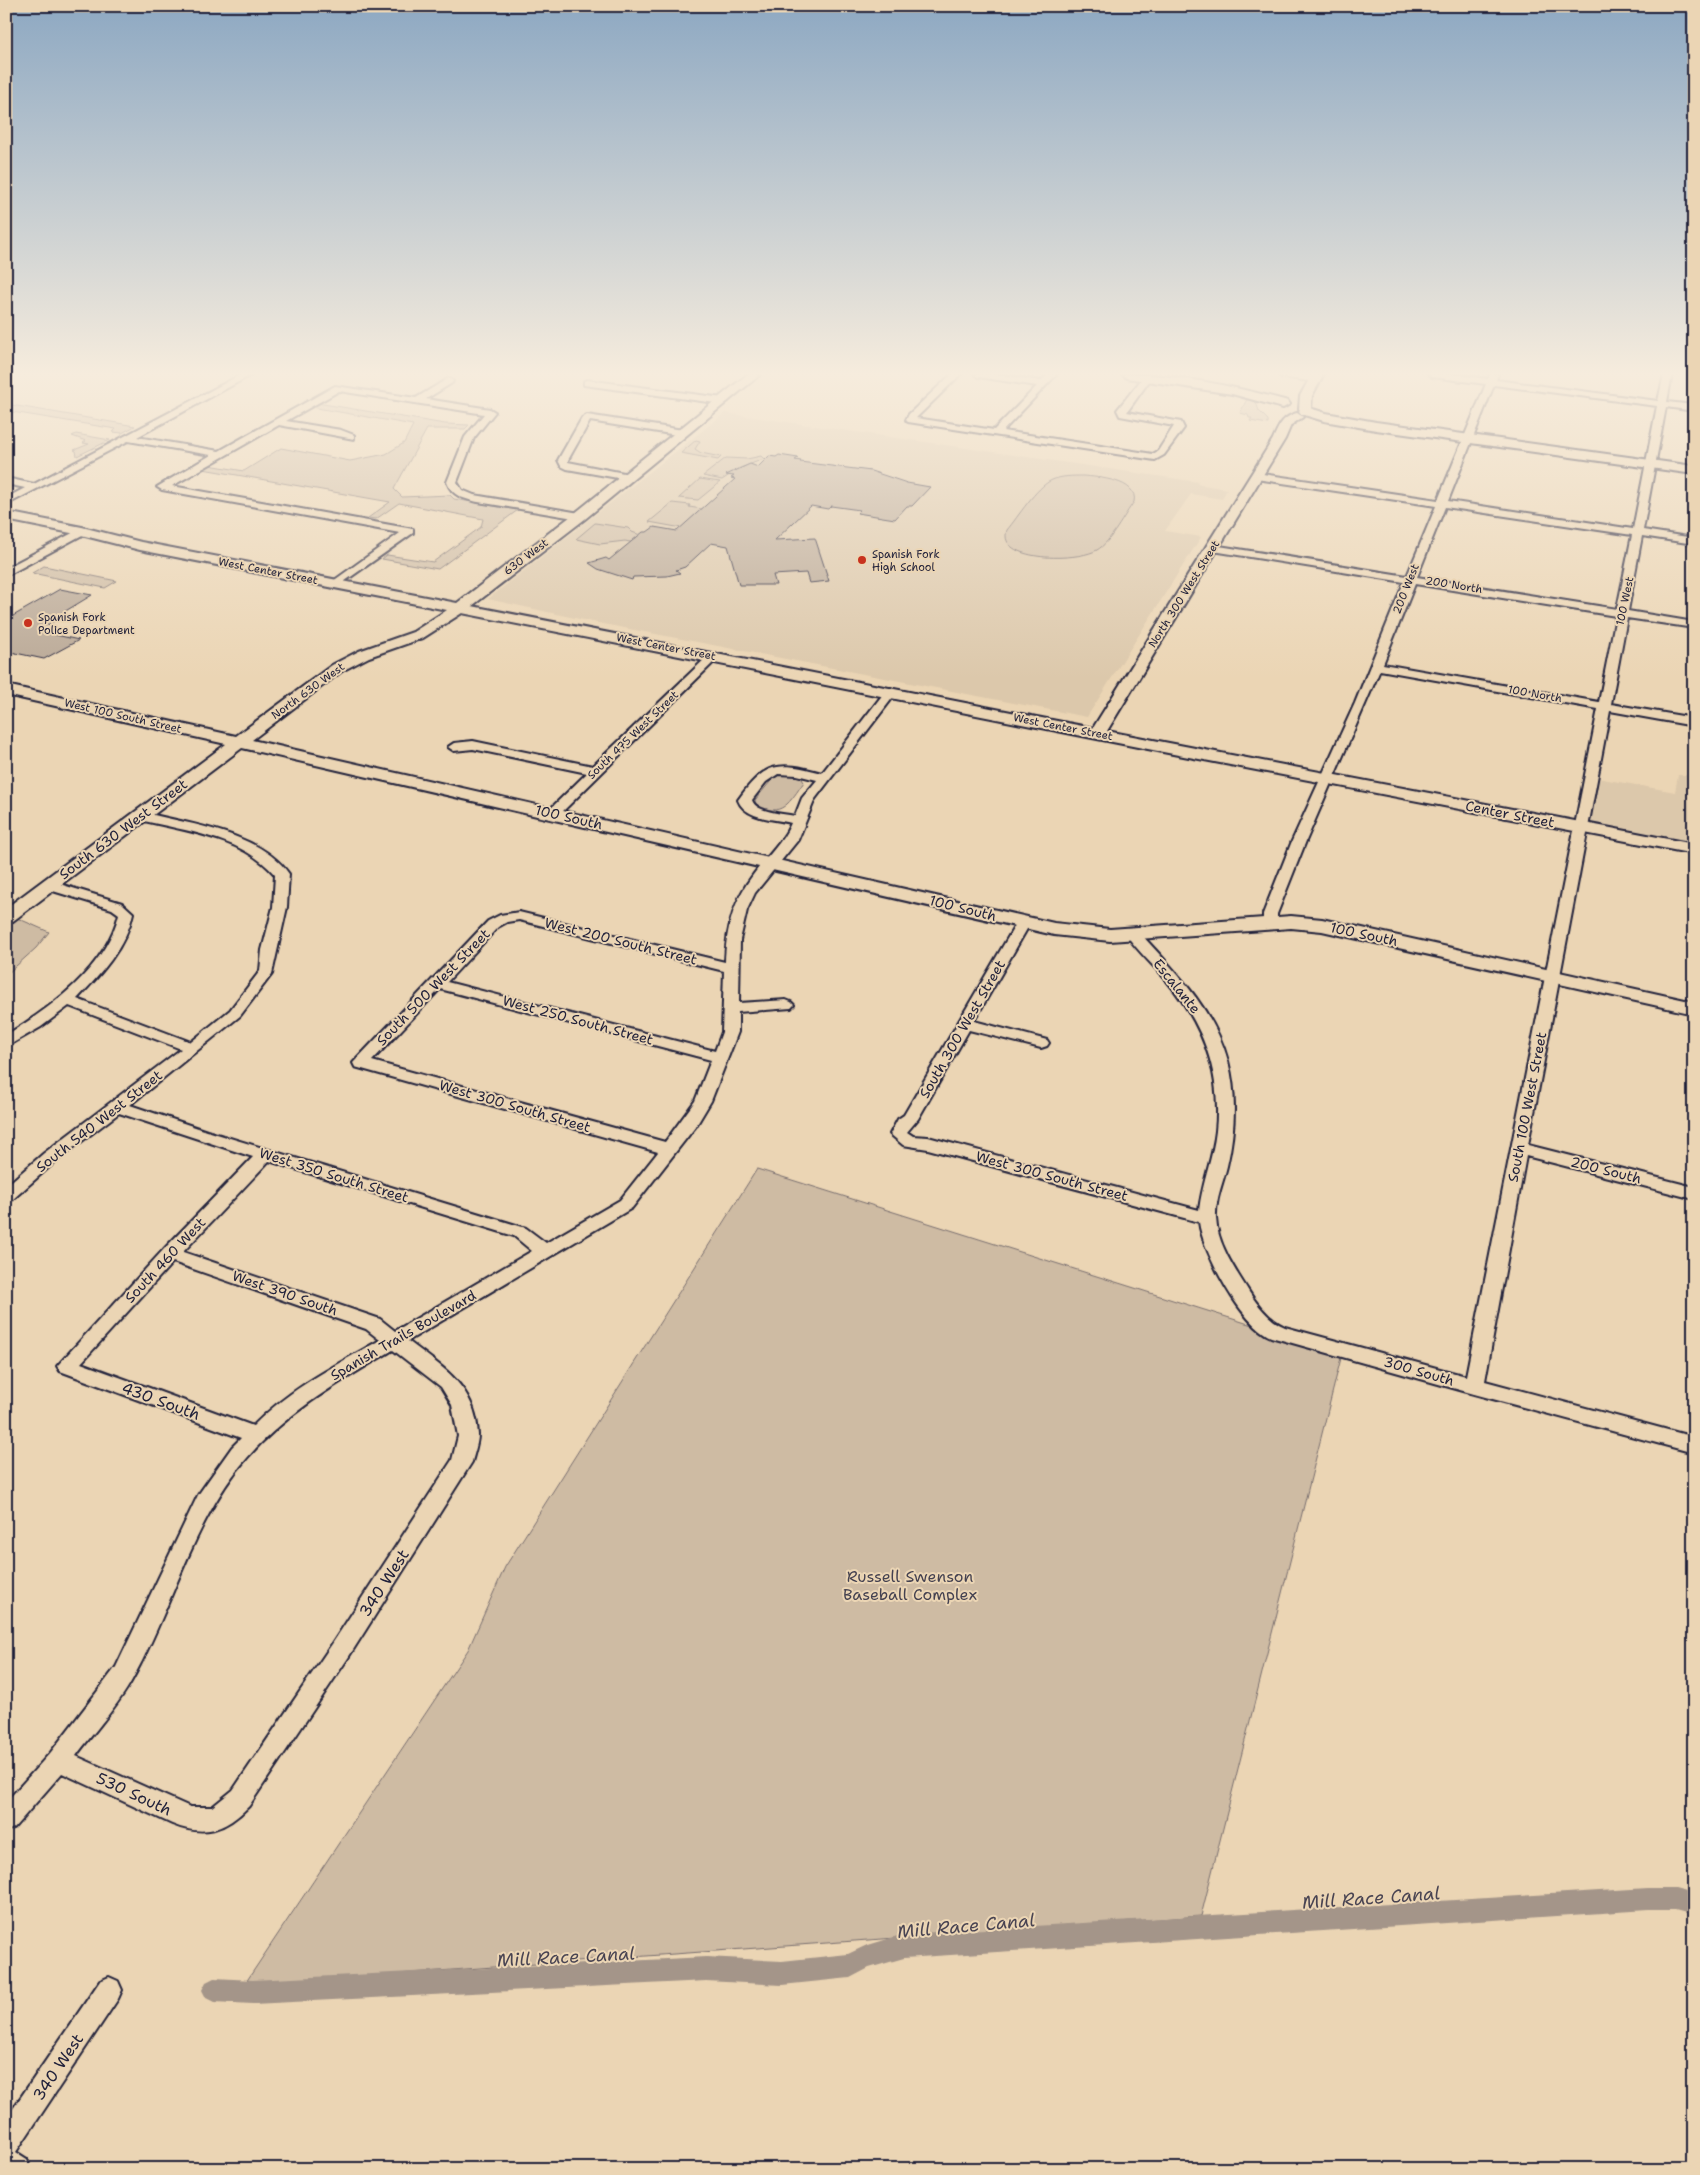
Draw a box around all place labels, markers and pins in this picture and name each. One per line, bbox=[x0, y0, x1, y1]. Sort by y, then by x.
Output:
place label: Spanish Fork High School bbox=[872, 547, 940, 575]
marker: Spanish Fork High School bbox=[856, 554, 868, 566]
place label: Spanish Fork Police Department bbox=[38, 610, 135, 638]
marker: Spanish Fork Police Department bbox=[22, 617, 34, 629]

